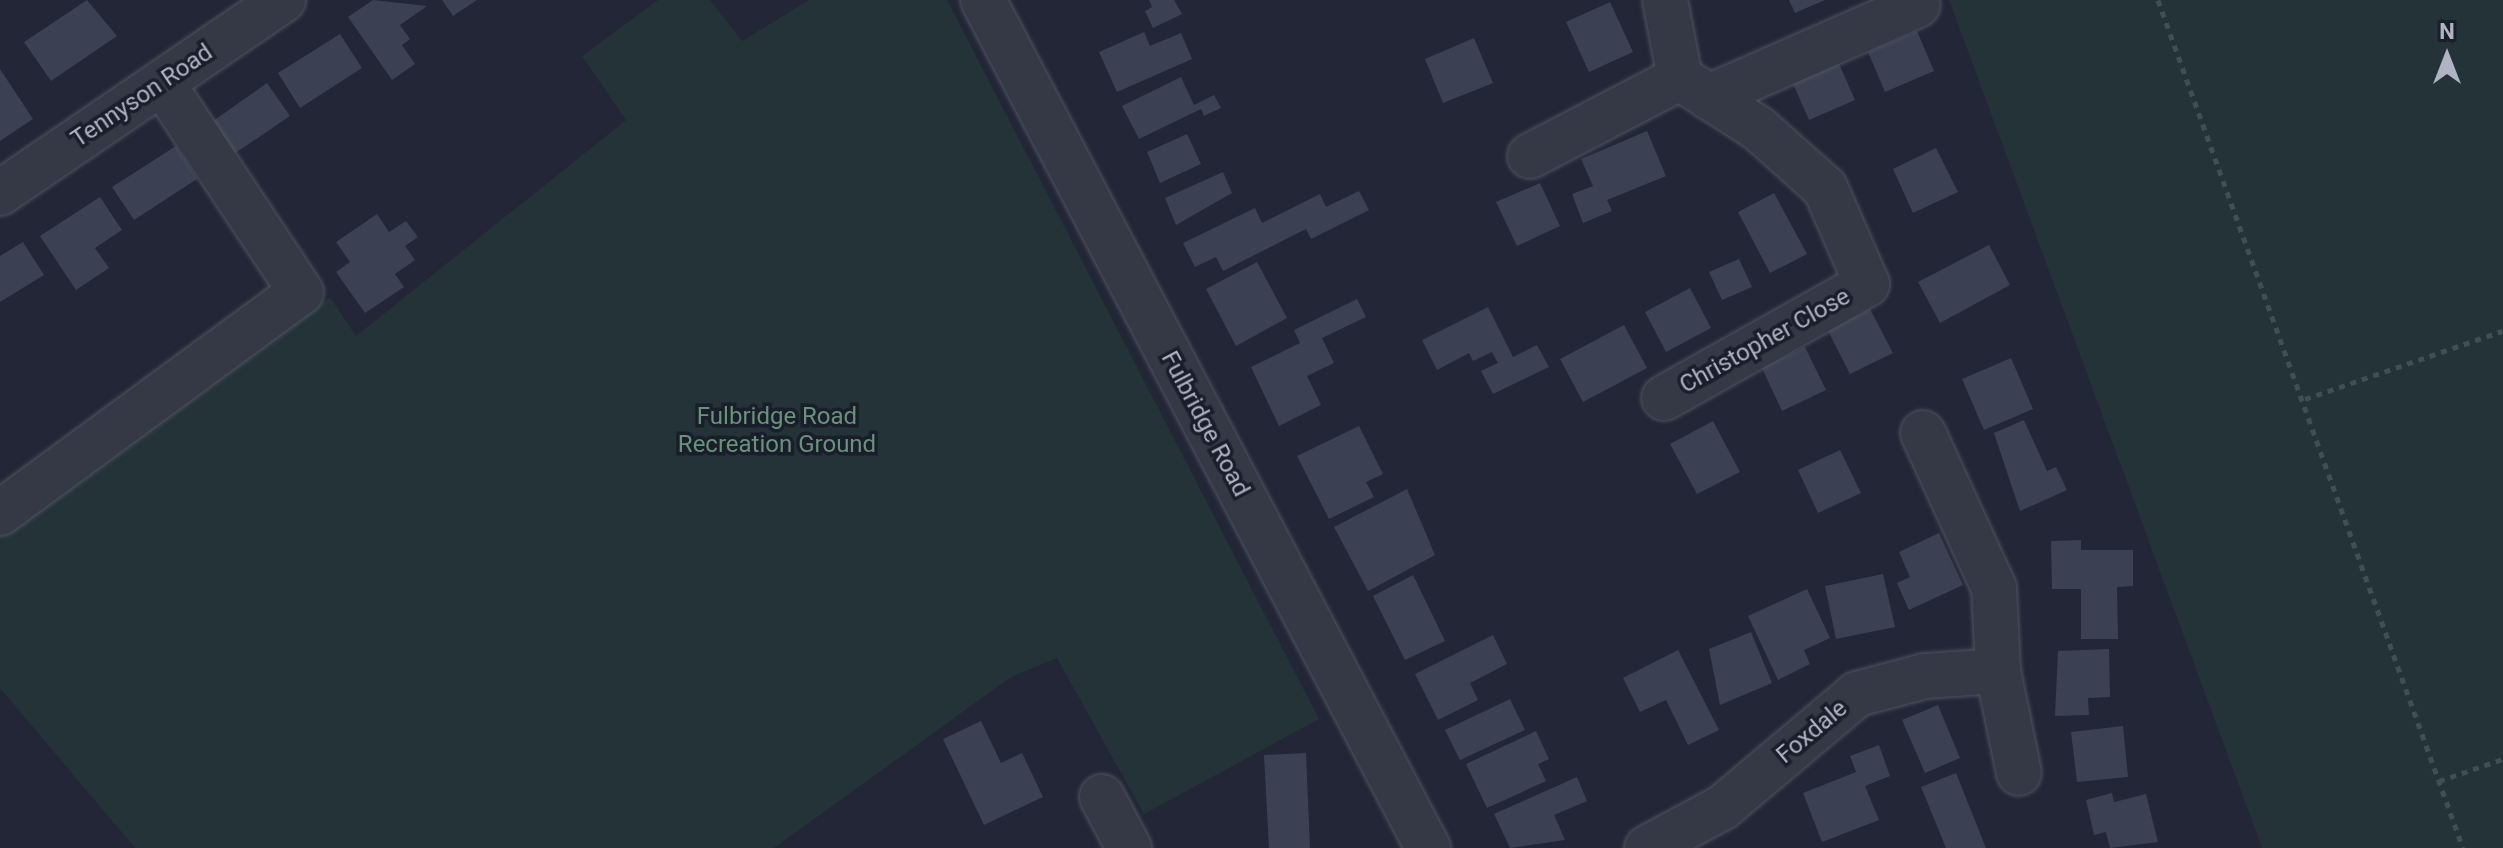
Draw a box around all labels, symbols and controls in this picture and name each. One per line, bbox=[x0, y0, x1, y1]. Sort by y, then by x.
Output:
north arrow bbox=[2407, 16, 2487, 96]
text: N bbox=[2439, 19, 2455, 44]
street label: Tennyson Road bbox=[66, 38, 218, 154]
street label: Christopher Close bbox=[1675, 282, 1855, 400]
street label: Fulbridge Road bbox=[1155, 346, 1255, 502]
park label: Fulbridge Road Recreation Ground bbox=[678, 403, 876, 459]
street label: Foxdale bbox=[1771, 694, 1853, 770]

